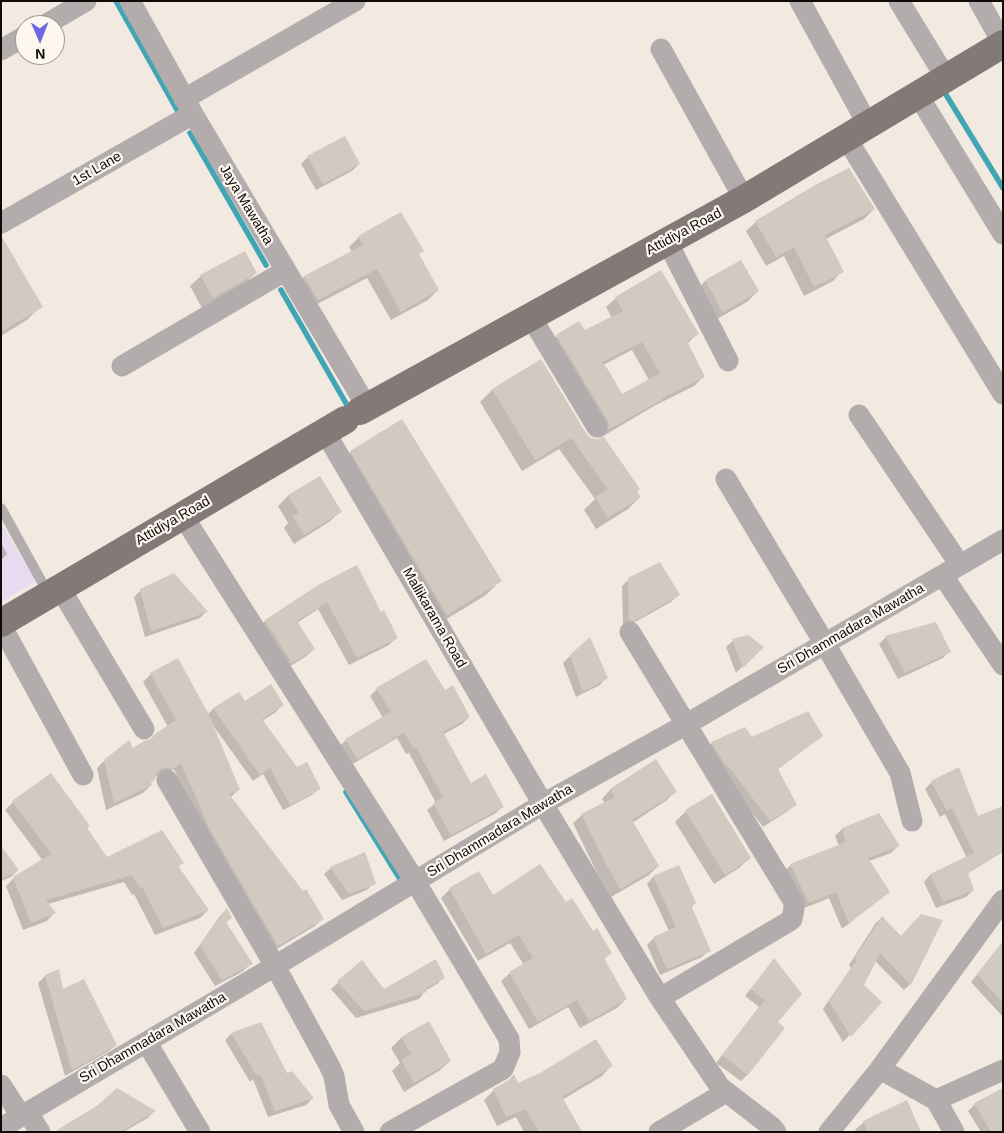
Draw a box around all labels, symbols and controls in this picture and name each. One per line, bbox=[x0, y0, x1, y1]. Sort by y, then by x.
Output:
north arrow bbox=[15, 15, 65, 65]
text: N bbox=[35, 46, 45, 62]
street label: 1st Lane bbox=[70, 148, 124, 190]
street label: Jaya Mawatha bbox=[216, 162, 276, 248]
street label: Attidiya Road bbox=[643, 205, 725, 259]
street label: Attidiya Road bbox=[133, 493, 213, 549]
street label: Mallikarama Road bbox=[399, 565, 469, 671]
street label: Sri Dhammadara Mawatha bbox=[775, 580, 927, 678]
street label: Sri Dhammadara Mawatha bbox=[424, 781, 576, 881]
street label: Sri Dhammadara Mawatha bbox=[77, 989, 229, 1087]

